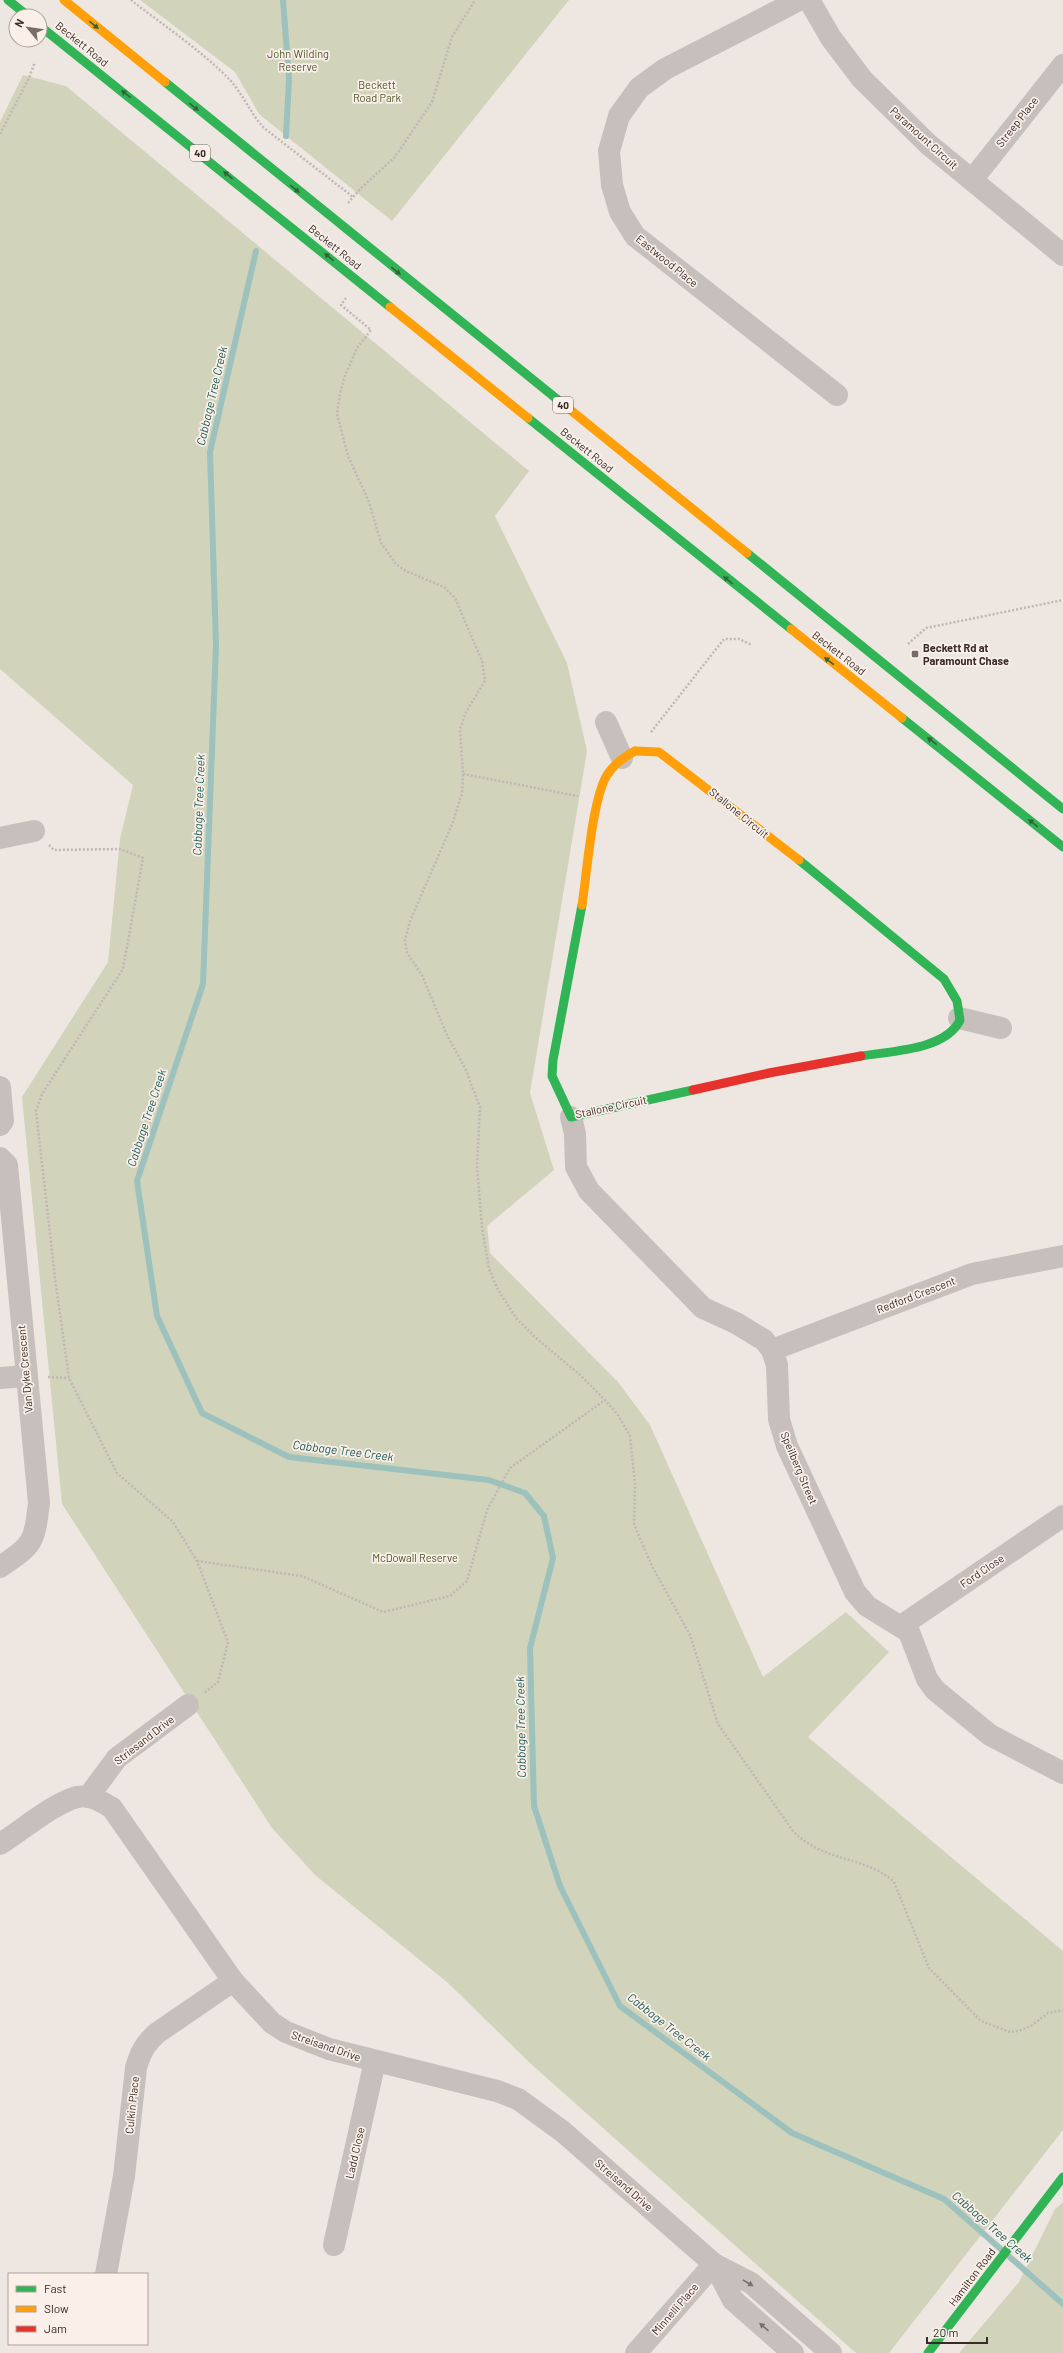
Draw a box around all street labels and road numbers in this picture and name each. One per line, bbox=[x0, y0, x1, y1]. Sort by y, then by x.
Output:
street label: Beckett Road bbox=[53, 18, 111, 69]
street label: Streep Place bbox=[993, 94, 1040, 150]
street label: Paramount Circuit bbox=[888, 104, 961, 171]
road number: 40 bbox=[190, 145, 210, 161]
street label: Beckett Road bbox=[306, 221, 364, 272]
street label: Eastwood Place bbox=[634, 232, 701, 290]
road number: 40 bbox=[553, 397, 573, 413]
street label: Beckett Road bbox=[558, 424, 616, 475]
street label: Beckett Road bbox=[810, 628, 869, 677]
street label: Stallone Circuit bbox=[707, 785, 772, 841]
street label: Stallone Circuit bbox=[574, 1093, 648, 1120]
street label: Redford Crescent bbox=[875, 1274, 957, 1316]
street label: Van Dyke Crescent bbox=[14, 1325, 35, 1413]
street label: Speilberg Street bbox=[778, 1430, 821, 1506]
street label: Ford Close bbox=[957, 1551, 1006, 1590]
street label: Striesand Drive bbox=[111, 1712, 176, 1767]
street label: Streisand Drive bbox=[290, 2028, 363, 2064]
street label: Culkin Place bbox=[122, 2075, 141, 2134]
street label: Ladd Close bbox=[342, 2126, 367, 2180]
street label: Streisand Drive bbox=[593, 2156, 656, 2213]
street label: Hamilton Road bbox=[945, 2245, 998, 2308]
street label: Minnelli Place bbox=[649, 2280, 701, 2337]

